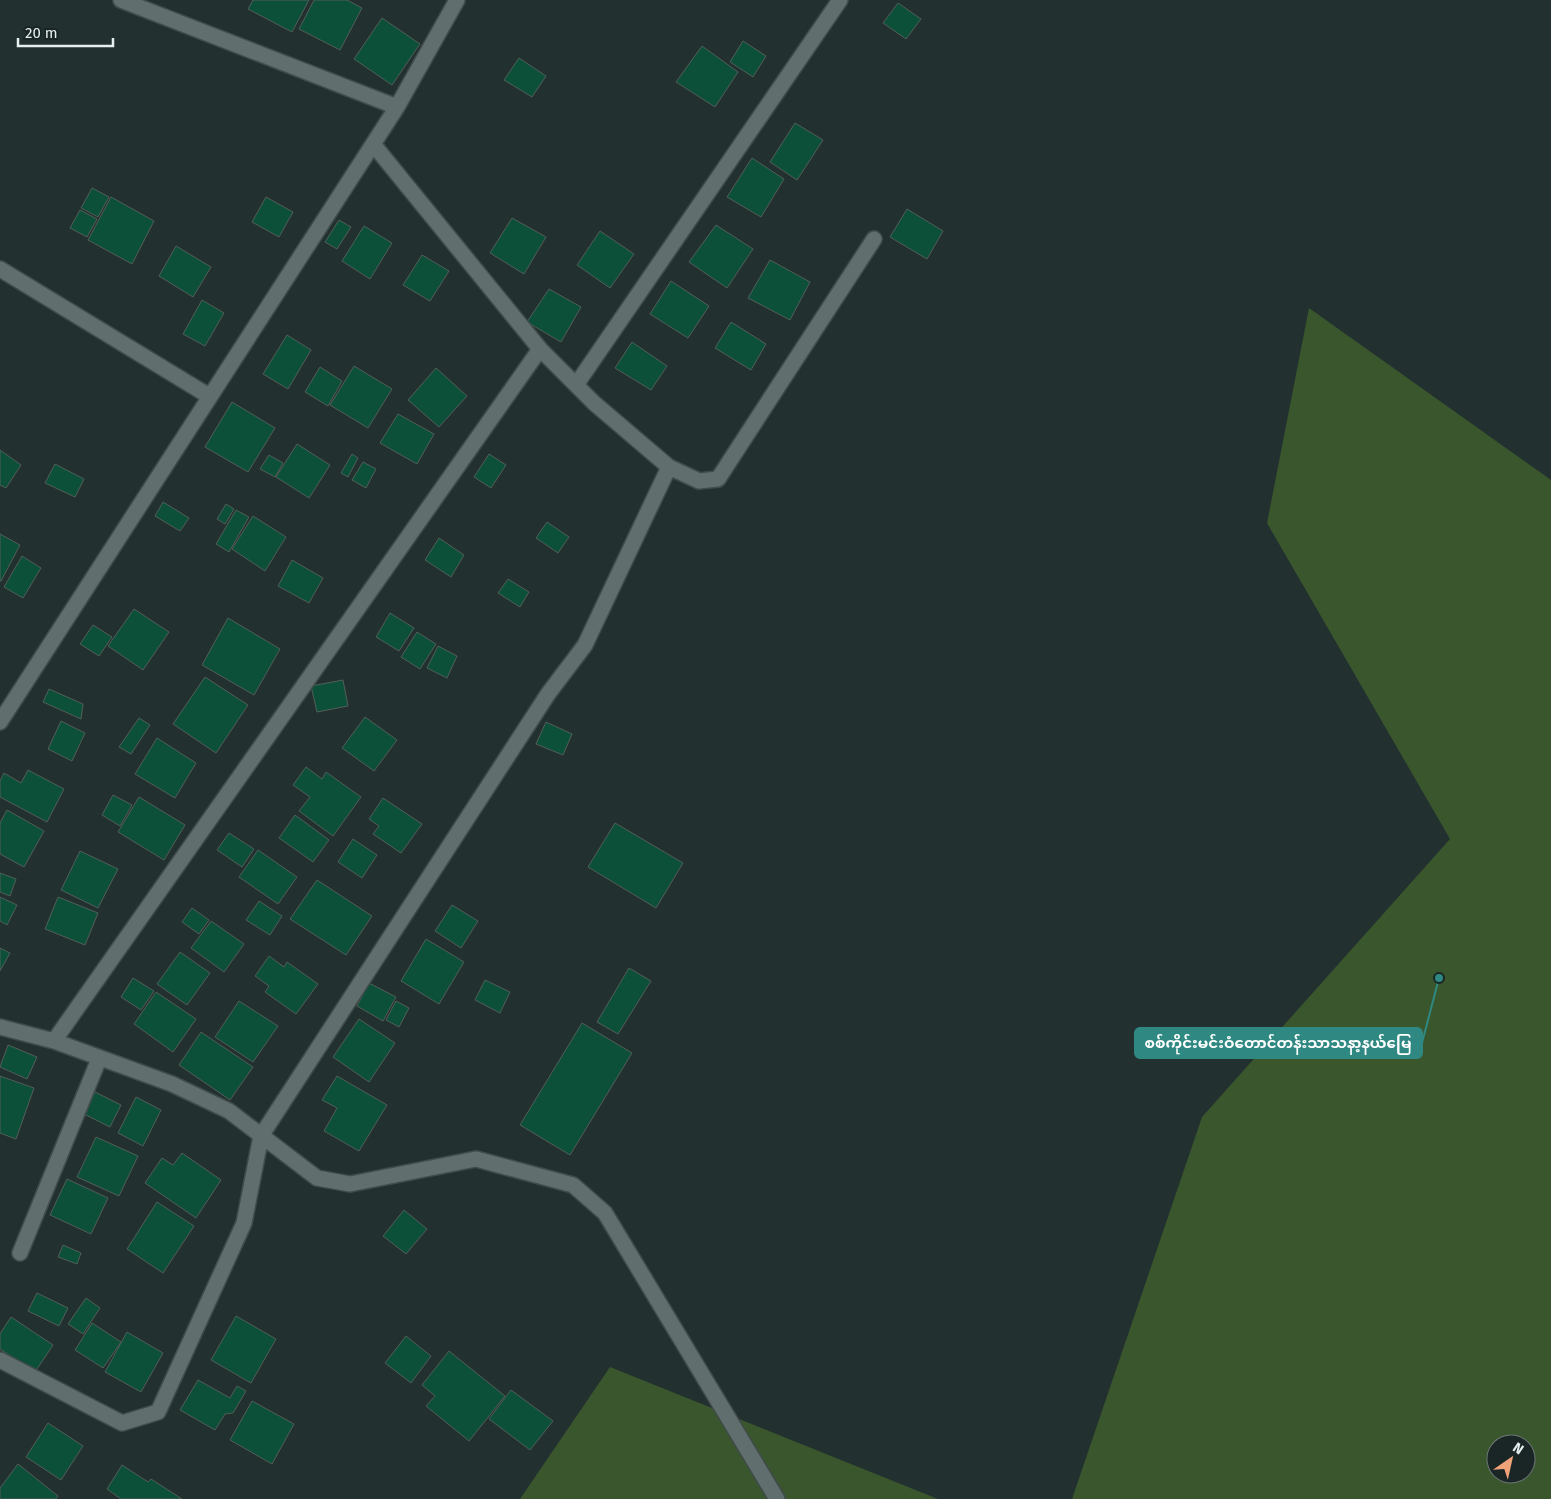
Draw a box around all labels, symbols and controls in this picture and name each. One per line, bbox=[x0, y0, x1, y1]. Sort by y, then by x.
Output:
scale bar bbox=[18, 15, 112, 47]
text: 20 m bbox=[25, 24, 58, 42]
callout: စစ်ကိုင်းမင်းဝံတောင်တန်းသာသနာ့နယ်မြေ bbox=[1135, 1028, 1422, 1058]
text: စစ်ကိုင်းမင်းဝံတောင်တန်းသာသနာ့နယ်မြေ bbox=[1145, 1033, 1411, 1055]
north arrow bbox=[1486, 1434, 1536, 1484]
text: N bbox=[1509, 1439, 1527, 1458]

